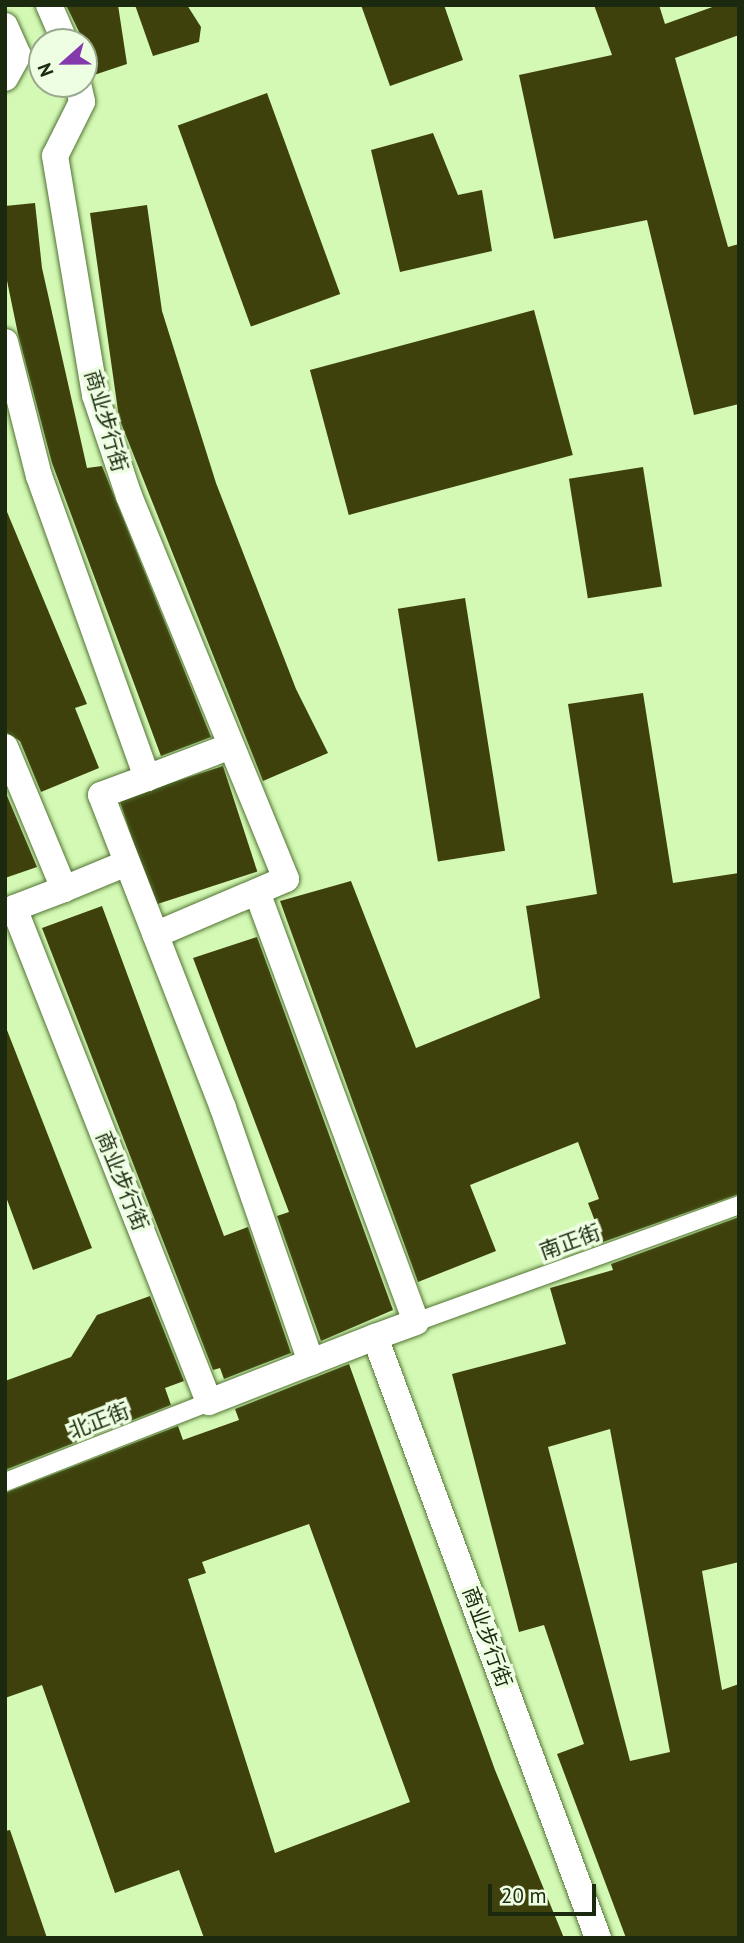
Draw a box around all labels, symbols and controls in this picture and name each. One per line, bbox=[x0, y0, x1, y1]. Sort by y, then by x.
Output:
north arrow bbox=[28, 28, 98, 98]
text: N bbox=[32, 60, 59, 80]
street label: 商业步行街 bbox=[79, 367, 133, 475]
street label: 商业步行街 bbox=[91, 1128, 153, 1234]
street label: 南正街 bbox=[536, 1219, 604, 1265]
street label: 北正街 bbox=[65, 1398, 133, 1444]
street label: 商业步行街 bbox=[457, 1583, 517, 1691]
scale bar bbox=[492, 1870, 600, 1914]
text: 20 m bbox=[501, 1882, 547, 1909]

